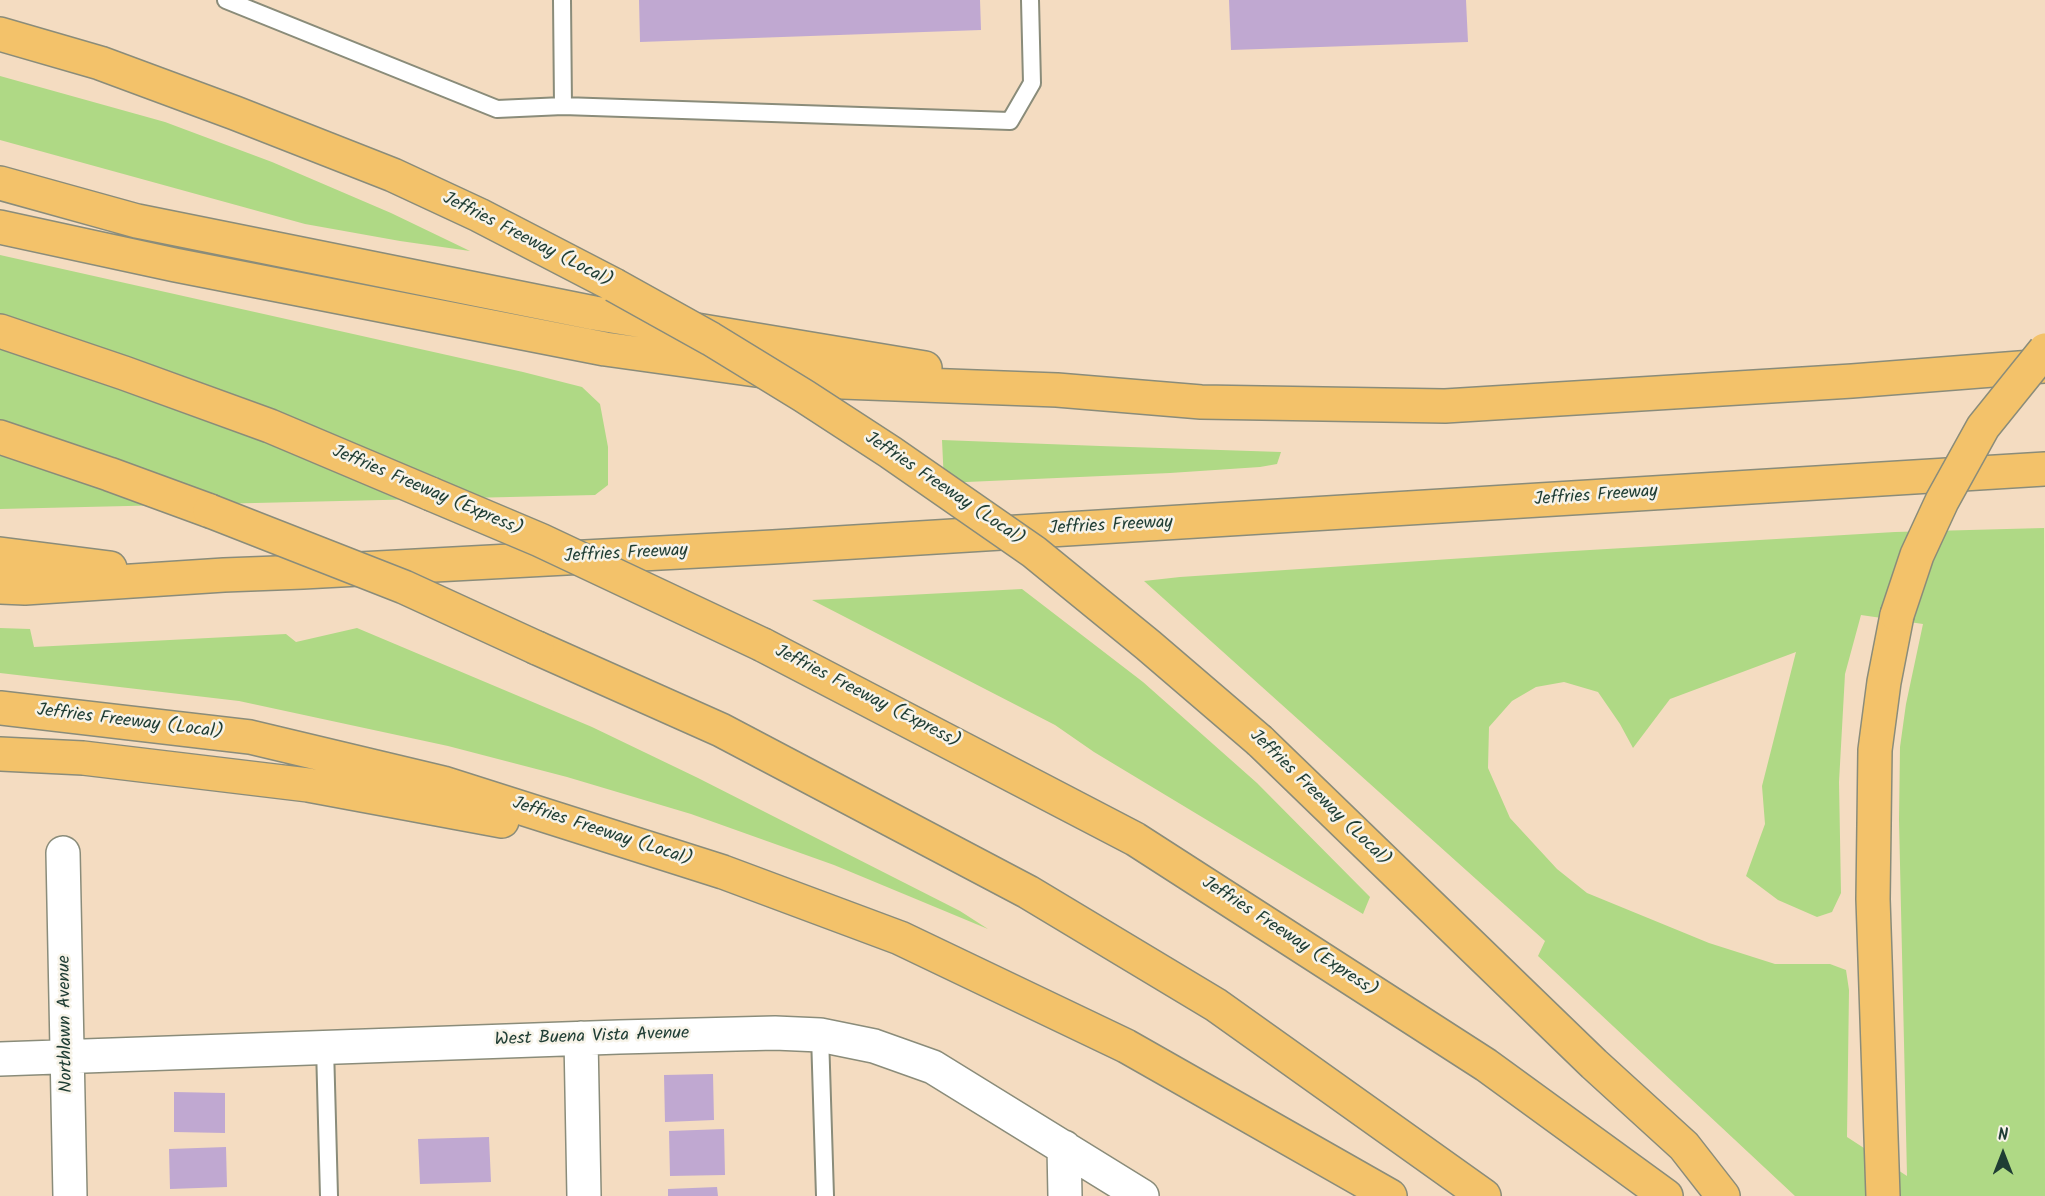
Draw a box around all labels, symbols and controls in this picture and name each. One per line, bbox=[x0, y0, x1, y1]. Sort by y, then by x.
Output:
street label: Jeffries Freeway (Local) bbox=[438, 189, 616, 293]
street label: Jeffries Freeway (Local) bbox=[860, 429, 1028, 551]
street label: Jeffries Freeway (Express) bbox=[328, 442, 526, 542]
street label: Jeffries Freeway bbox=[1533, 482, 1659, 512]
street label: Jeffries Freeway bbox=[1049, 513, 1173, 541]
street label: Jeffries Freeway bbox=[564, 541, 688, 569]
street label: Jeffries Freeway (Express) bbox=[771, 642, 963, 754]
street label: Jeffries Freeway (Local) bbox=[36, 701, 224, 745]
street label: Jeffries Freeway (Local) bbox=[1244, 726, 1394, 872]
street label: Jeffries Freeway (Local) bbox=[509, 794, 695, 872]
street label: Jeffries Freeway (Express) bbox=[1197, 873, 1381, 1003]
street label: Northlawn Avenue bbox=[55, 955, 79, 1093]
street label: West Buena Vista Avenue bbox=[494, 1024, 690, 1052]
text: N bbox=[1998, 1123, 2008, 1148]
north arrow bbox=[1973, 1124, 2033, 1184]

